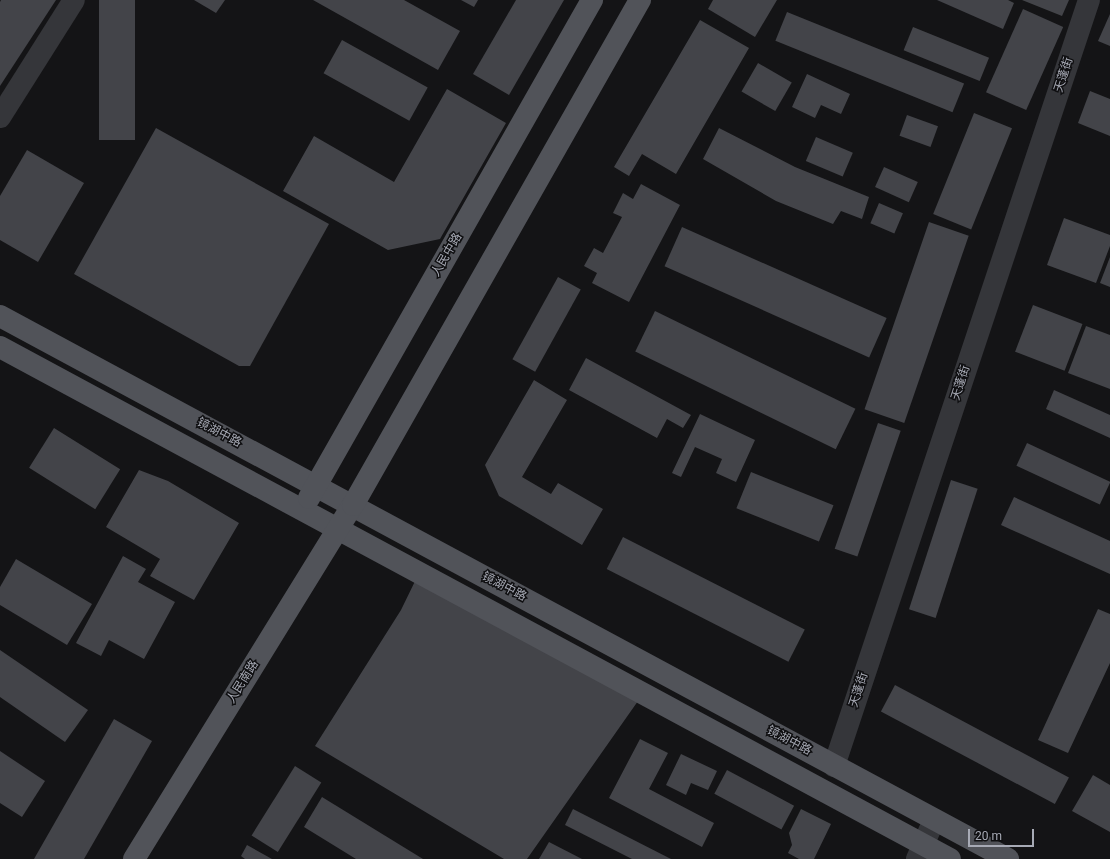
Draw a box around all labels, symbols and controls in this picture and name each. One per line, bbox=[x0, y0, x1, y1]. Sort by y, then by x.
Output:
street label: 天蓬街 bbox=[1052, 56, 1076, 94]
street label: 人民中路 bbox=[429, 231, 465, 279]
street label: 天蓬街 bbox=[949, 364, 973, 402]
street label: 镜湖中路 bbox=[194, 415, 244, 451]
street label: 镜湖中路 bbox=[479, 569, 529, 605]
street label: 人民南路 bbox=[224, 658, 262, 706]
street label: 天蓬街 bbox=[847, 671, 871, 709]
street label: 镜湖中路 bbox=[764, 723, 814, 759]
scale bar bbox=[970, 821, 1036, 847]
text: 20 m bbox=[975, 829, 1002, 843]

